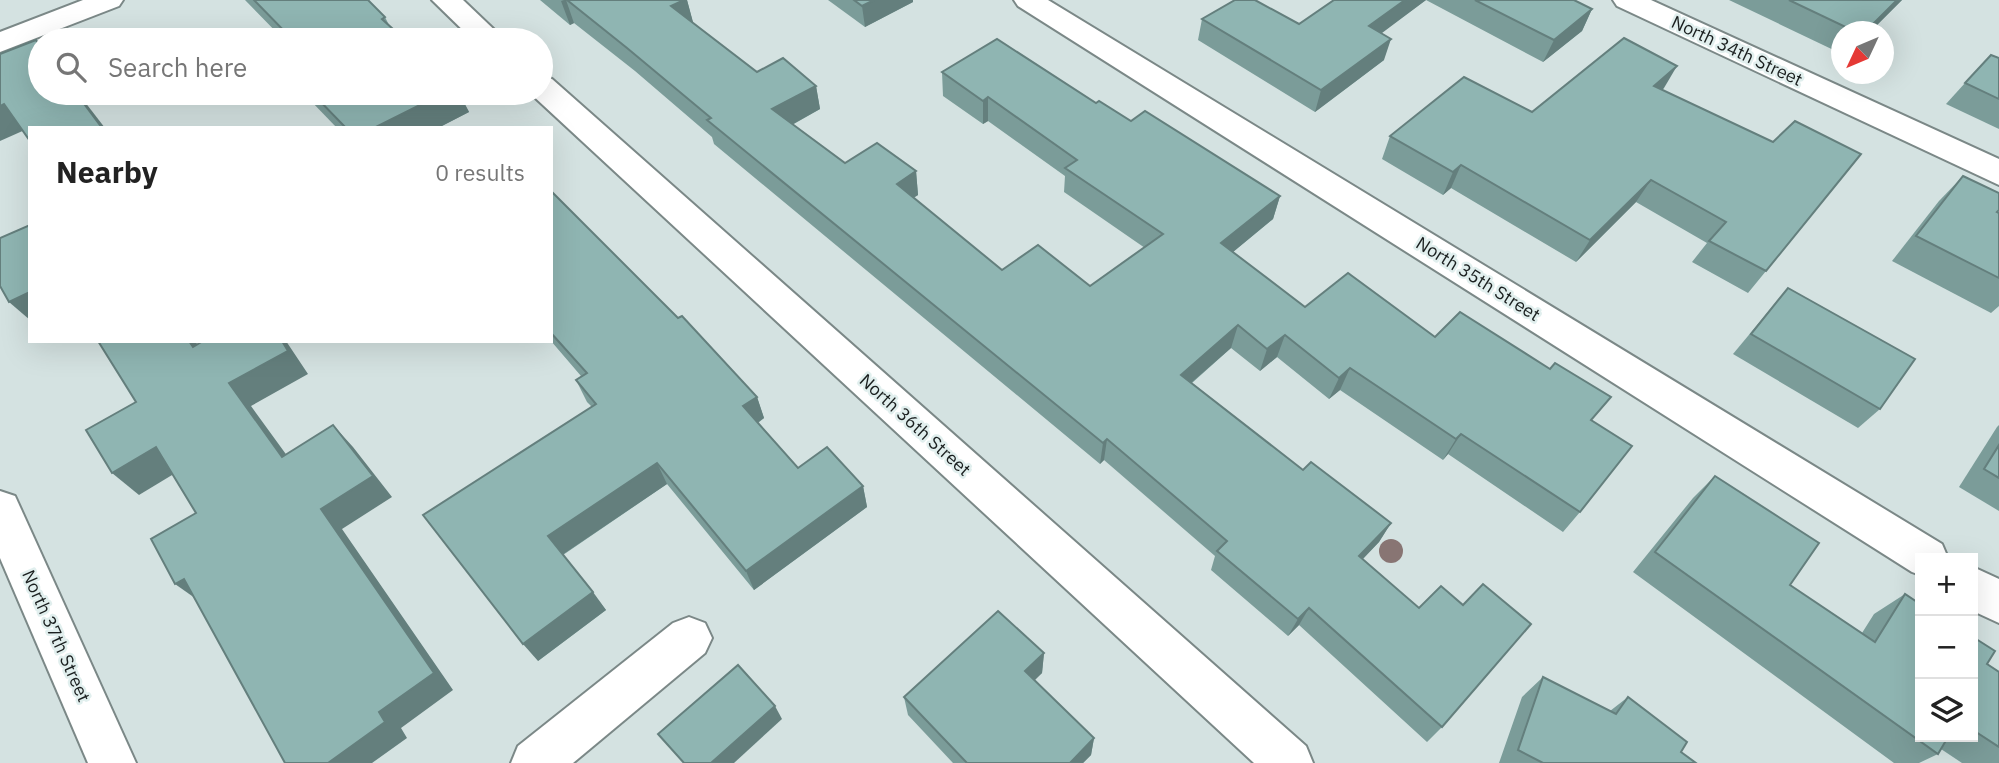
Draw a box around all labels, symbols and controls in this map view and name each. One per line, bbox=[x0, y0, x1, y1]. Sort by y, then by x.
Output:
street label: North 34th Street bbox=[1668, 10, 1806, 91]
north arrow bbox=[1831, 21, 1894, 84]
search box bbox=[28, 28, 553, 105]
icon: search bbox=[52, 48, 90, 86]
text: Search here bbox=[108, 50, 247, 84]
text: Nearby bbox=[56, 152, 158, 191]
text: 0 results bbox=[435, 157, 525, 187]
street label: North 35th Street bbox=[1412, 231, 1545, 326]
street label: North 36th Street bbox=[855, 369, 976, 481]
map controls bbox=[1915, 553, 1978, 742]
button: + bbox=[1915, 553, 1978, 616]
street label: North 37th Street bbox=[17, 566, 96, 705]
button: − bbox=[1915, 616, 1978, 679]
button: layers bbox=[1915, 679, 1978, 742]

